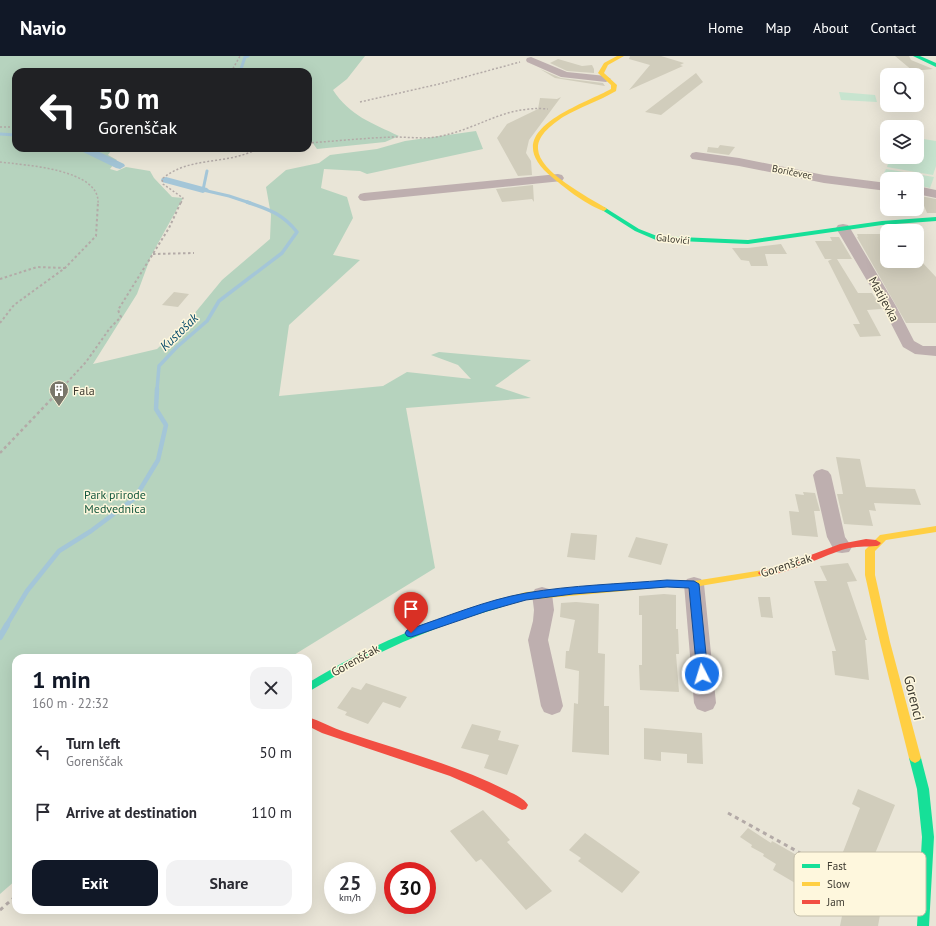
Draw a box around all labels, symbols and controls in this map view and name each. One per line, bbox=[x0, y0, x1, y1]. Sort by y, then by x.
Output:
text: Navio bbox=[20, 16, 66, 40]
text: Home bbox=[708, 19, 743, 37]
text: Map bbox=[765, 19, 791, 37]
text: About bbox=[813, 19, 849, 37]
text: Contact bbox=[871, 19, 916, 37]
map controls bbox=[880, 68, 924, 268]
button: search bbox=[880, 68, 924, 112]
text: 50 m bbox=[98, 80, 159, 117]
icon: left bbox=[32, 84, 84, 136]
text: Gorenščak bbox=[98, 116, 177, 139]
button: layers bbox=[880, 120, 924, 164]
street label: Boričevec bbox=[771, 162, 814, 182]
button: + bbox=[880, 172, 924, 216]
button: − bbox=[880, 224, 924, 268]
street label: Galovići bbox=[655, 231, 691, 247]
street label: Matijevka bbox=[866, 274, 903, 324]
water label: Kustošak bbox=[156, 309, 203, 354]
building icon: Fala bbox=[48, 379, 70, 407]
place label: Fala bbox=[73, 383, 95, 398]
park label: Park prirode Medvednica bbox=[84, 487, 146, 516]
street label: Gorenščak bbox=[759, 550, 814, 580]
pin bbox=[394, 592, 428, 633]
icon: arrive bbox=[400, 598, 422, 620]
street label: Gorenščak bbox=[328, 641, 382, 679]
position arrow bbox=[681, 653, 723, 695]
text: 1 min bbox=[32, 664, 91, 695]
button: close bbox=[250, 667, 292, 709]
street label: Gorenci bbox=[900, 674, 928, 722]
text: 160 m · 22:32 bbox=[32, 695, 109, 712]
text: Turn left bbox=[66, 734, 120, 753]
icon: left bbox=[32, 741, 54, 763]
text: 50 m bbox=[259, 743, 292, 762]
text: Gorenščak bbox=[66, 753, 123, 770]
icon: arrive bbox=[32, 801, 54, 823]
text: Arrive at destination bbox=[66, 803, 197, 822]
text: 110 m bbox=[251, 803, 292, 822]
legend bbox=[794, 852, 926, 916]
text: Fast bbox=[827, 859, 847, 873]
button: Exit bbox=[32, 860, 158, 906]
button: Share bbox=[166, 860, 292, 906]
speed limit sign: 30 bbox=[384, 862, 436, 914]
text: 25 bbox=[339, 870, 361, 896]
text: Slow bbox=[827, 877, 850, 891]
text: km/h bbox=[339, 891, 361, 904]
text: Jam bbox=[826, 895, 845, 909]

